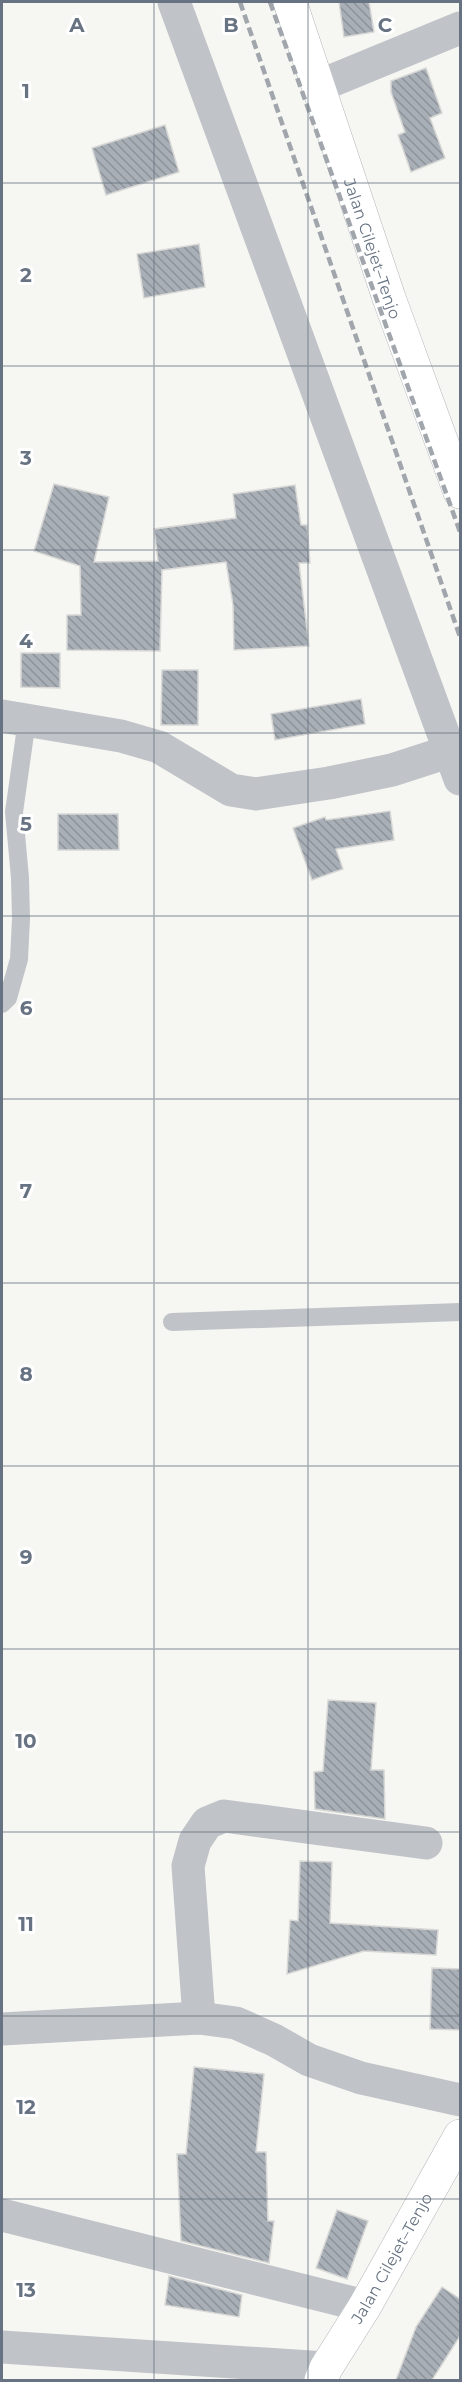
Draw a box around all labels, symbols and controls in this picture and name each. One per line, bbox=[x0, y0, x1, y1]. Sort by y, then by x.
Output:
text: A bbox=[68, 13, 85, 37]
text: B bbox=[223, 13, 239, 37]
text: C bbox=[378, 13, 393, 37]
text: 1 bbox=[22, 79, 30, 103]
street label: Jalan Cilejet–Tenjo bbox=[339, 175, 405, 322]
text: 2 bbox=[20, 263, 32, 287]
text: 3 bbox=[19, 446, 32, 470]
text: 4 bbox=[19, 629, 33, 653]
text: 5 bbox=[20, 812, 32, 836]
text: 6 bbox=[20, 996, 33, 1020]
text: 7 bbox=[20, 1179, 32, 1203]
text: 8 bbox=[19, 1362, 33, 1386]
text: 9 bbox=[20, 1545, 32, 1569]
text: 10 bbox=[15, 1729, 37, 1753]
text: 11 bbox=[18, 1912, 34, 1936]
text: 12 bbox=[16, 2095, 36, 2119]
street label: Jalan Cilejet–Tenjo bbox=[347, 2190, 436, 2328]
text: 13 bbox=[16, 2278, 36, 2302]

